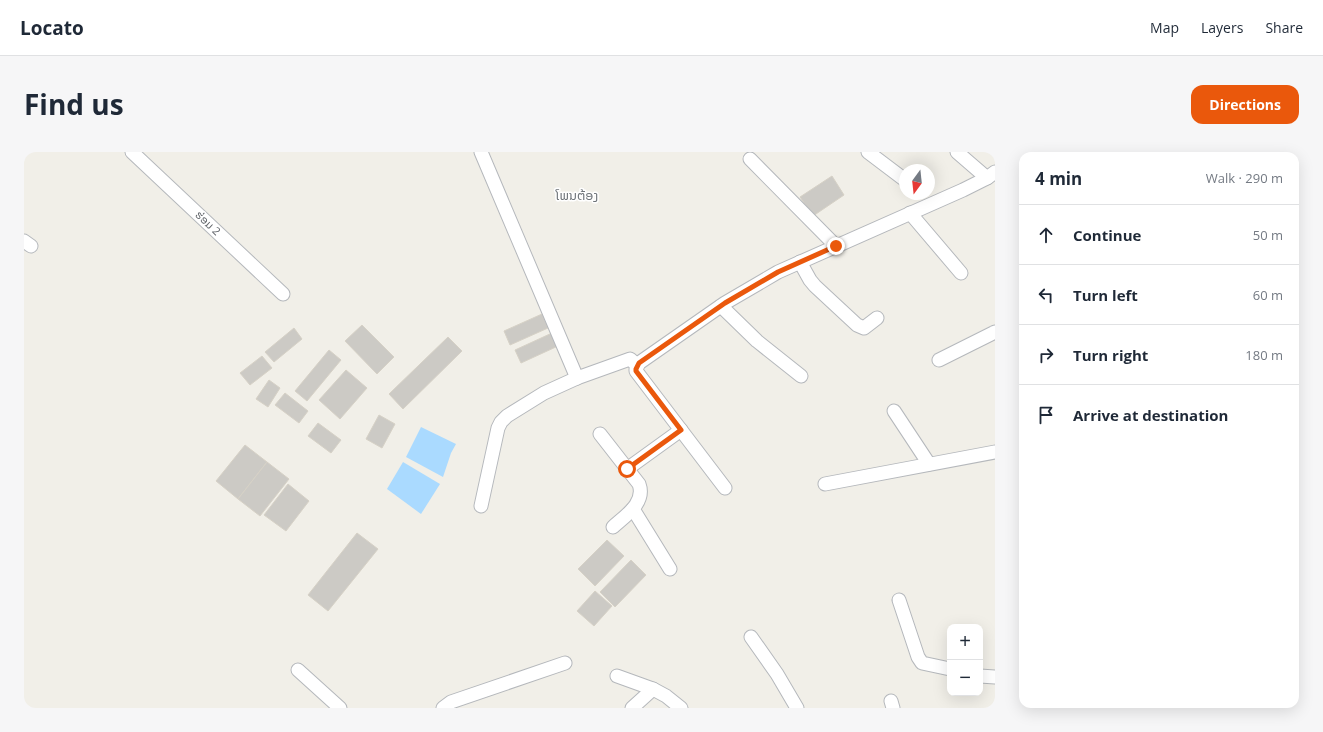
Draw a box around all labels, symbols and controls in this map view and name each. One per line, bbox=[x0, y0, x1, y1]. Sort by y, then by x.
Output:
text: Locato bbox=[20, 15, 84, 41]
text: Map bbox=[1150, 18, 1179, 37]
text: Layers bbox=[1201, 18, 1243, 37]
text: Share bbox=[1265, 18, 1303, 37]
text: Find us bbox=[24, 85, 124, 123]
button: Directions bbox=[1191, 85, 1299, 124]
north arrow bbox=[899, 164, 935, 200]
text: 4 min bbox=[1035, 167, 1082, 190]
text: Walk · 290 m bbox=[1206, 169, 1283, 187]
district label: ໂພນຕ້ອງ bbox=[555, 186, 598, 204]
street label: ຮ່ອມ 2 bbox=[192, 207, 224, 238]
icon: ahead bbox=[1035, 224, 1057, 246]
text: Continue bbox=[1073, 225, 1141, 245]
text: 50 m bbox=[1253, 226, 1283, 244]
route end bbox=[827, 237, 845, 255]
icon: left bbox=[1035, 284, 1057, 306]
text: Turn left bbox=[1073, 285, 1138, 305]
text: 60 m bbox=[1253, 286, 1283, 304]
icon: right bbox=[1035, 344, 1057, 366]
text: Turn right bbox=[1073, 345, 1148, 365]
text: 180 m bbox=[1245, 346, 1283, 364]
icon: arrive bbox=[1035, 404, 1057, 426]
text: Arrive at destination bbox=[1073, 405, 1228, 425]
route start bbox=[618, 460, 636, 478]
map controls bbox=[947, 624, 983, 696]
button: + bbox=[947, 624, 983, 660]
button: − bbox=[947, 660, 983, 696]

